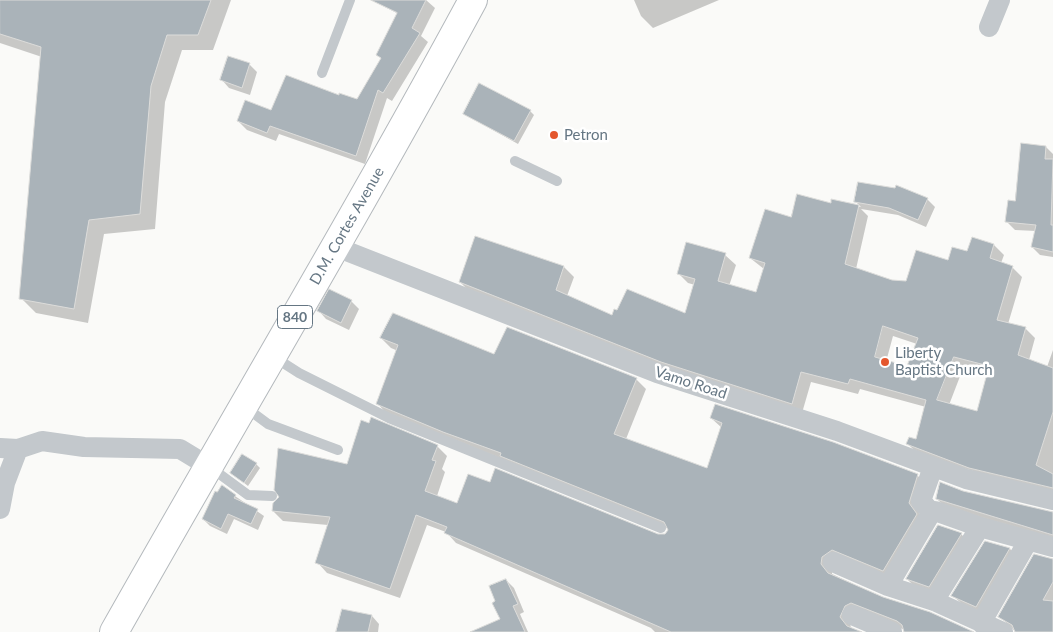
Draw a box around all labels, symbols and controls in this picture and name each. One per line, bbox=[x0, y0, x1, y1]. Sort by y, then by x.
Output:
place label: Petron bbox=[564, 126, 608, 144]
marker: Petron bbox=[548, 129, 560, 141]
street label: D.M. Cortes Avenue bbox=[306, 164, 388, 288]
road number: 840 bbox=[278, 306, 312, 328]
place label: Liberty Baptist Church bbox=[895, 344, 993, 379]
marker: Liberty Baptist Church bbox=[879, 356, 891, 368]
street label: Vamo Road bbox=[653, 363, 729, 403]

